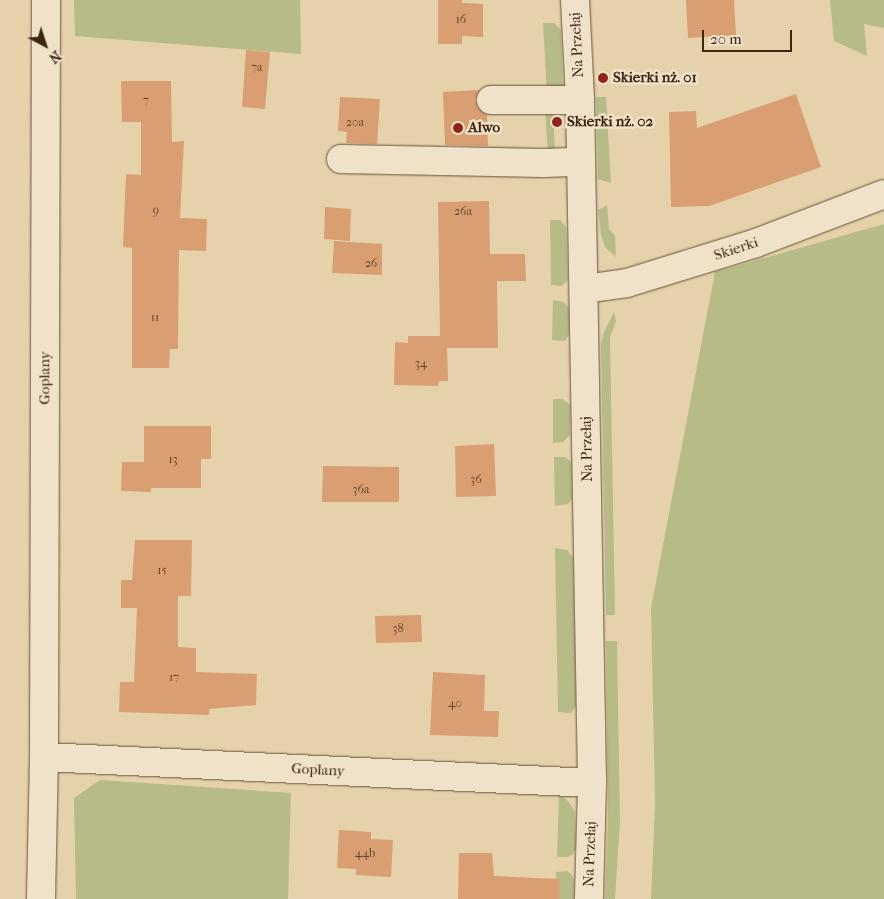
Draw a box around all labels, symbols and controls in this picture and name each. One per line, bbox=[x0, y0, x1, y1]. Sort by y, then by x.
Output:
street label: Na Przełaj bbox=[566, 12, 588, 78]
house number: 16 bbox=[456, 13, 466, 27]
north arrow bbox=[20, 20, 70, 70]
scale bar bbox=[704, 20, 794, 52]
text: 20 m bbox=[710, 30, 742, 48]
text: N bbox=[45, 47, 64, 67]
house number: 7a bbox=[251, 61, 263, 75]
place label: Skierki nż. 01 bbox=[613, 69, 697, 87]
marker: Skierki nż. 01 bbox=[597, 72, 609, 84]
house number: 7 bbox=[143, 94, 149, 108]
place label: Skierki nż. 02 bbox=[567, 113, 653, 131]
house number: 20a bbox=[346, 116, 364, 130]
marker: Skierki nż. 02 bbox=[551, 116, 563, 128]
place label: Alwo bbox=[468, 119, 500, 137]
marker: Alwo bbox=[452, 122, 464, 134]
house number: 9 bbox=[153, 204, 159, 218]
house number: 26a bbox=[454, 205, 472, 219]
street label: Skierki bbox=[712, 233, 760, 265]
house number: 26 bbox=[365, 257, 377, 271]
house number: 11 bbox=[151, 311, 159, 325]
street label: Goplany bbox=[36, 351, 54, 405]
house number: 34 bbox=[415, 357, 427, 371]
street label: Na Przełaj bbox=[577, 416, 597, 482]
house number: 13 bbox=[168, 453, 178, 467]
house number: 36 bbox=[470, 473, 482, 487]
house number: 36a bbox=[353, 483, 369, 497]
house number: 15 bbox=[157, 564, 167, 578]
house number: 38 bbox=[393, 622, 403, 636]
house number: 17 bbox=[169, 671, 179, 685]
house number: 40 bbox=[448, 697, 462, 711]
street label: Goplany bbox=[291, 760, 345, 780]
street label: Na Przełaj bbox=[580, 821, 600, 887]
house number: 44b bbox=[355, 847, 375, 861]

